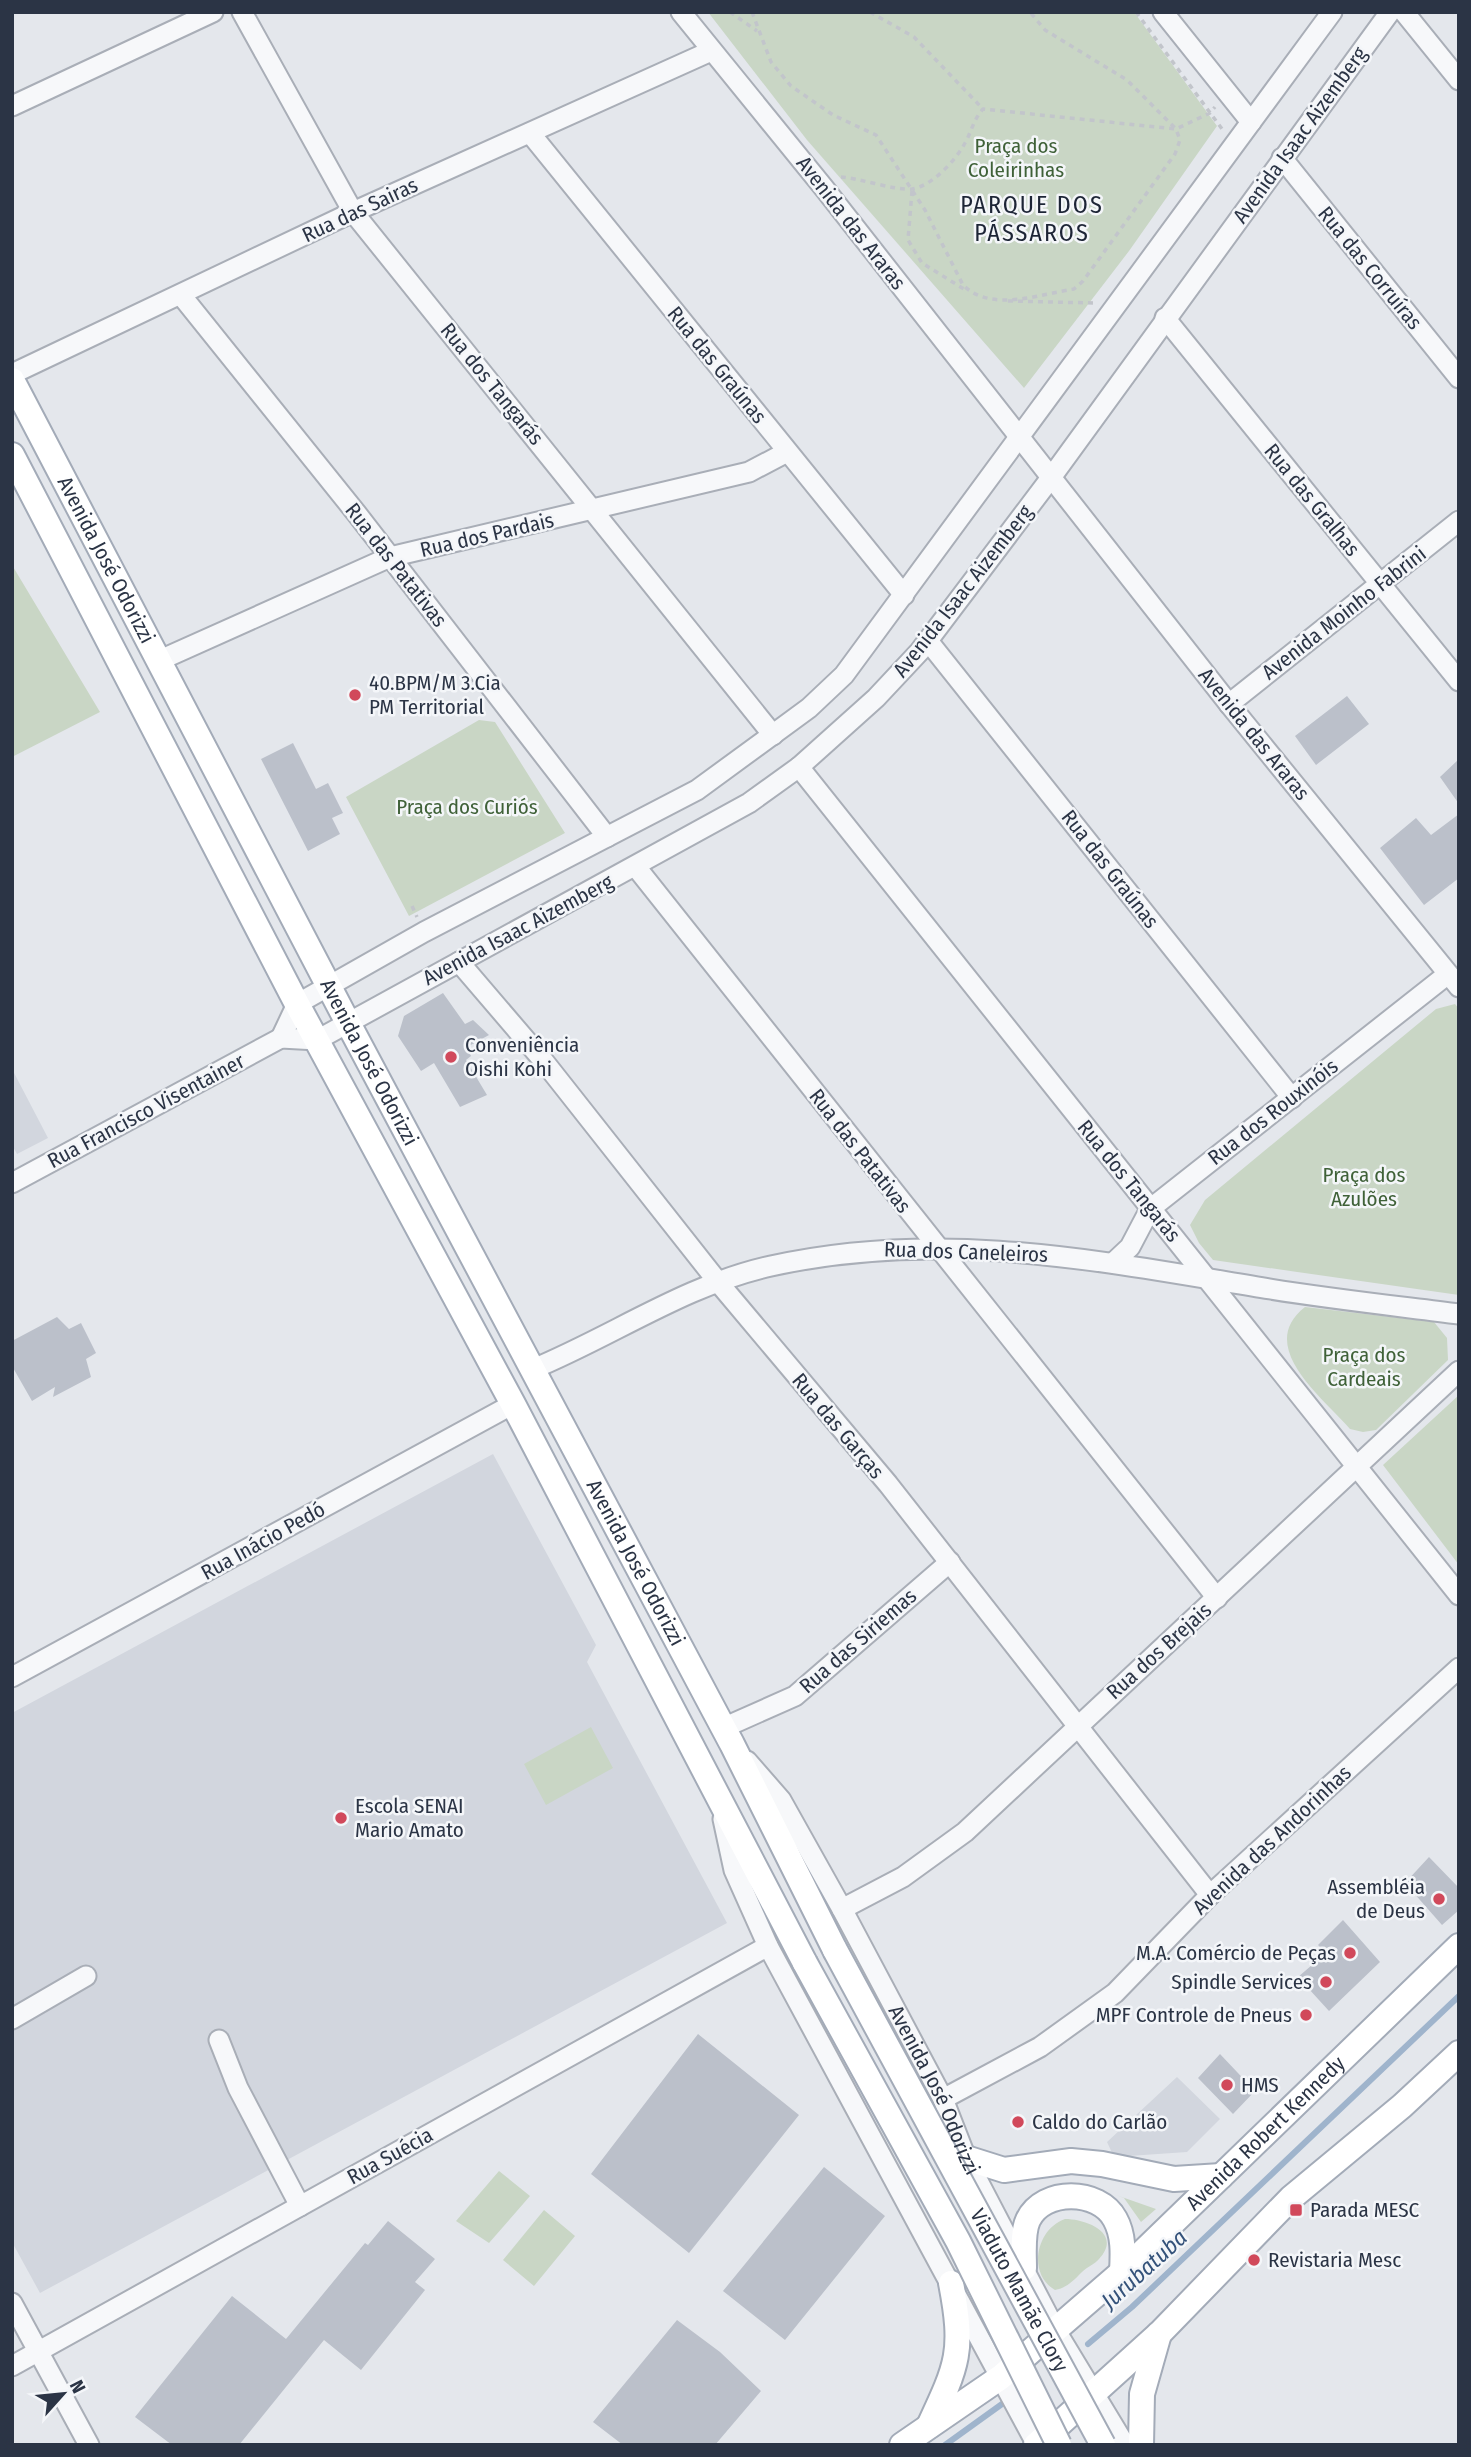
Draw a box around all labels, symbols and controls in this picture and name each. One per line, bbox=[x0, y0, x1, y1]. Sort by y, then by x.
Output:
street label: Avenida Isaac Aizemberg bbox=[1227, 42, 1373, 228]
park label: Praça dos Coleirinhas bbox=[968, 133, 1064, 183]
street label: Avenida das Araras bbox=[791, 151, 911, 295]
street label: Rua das Sairas bbox=[298, 172, 422, 248]
district label: PARQUE DOS PÁSSAROS bbox=[960, 191, 1104, 247]
street label: Rua das Corruíras bbox=[1312, 201, 1428, 335]
street label: Rua das Graúnas bbox=[662, 301, 772, 429]
street label: Rua dos Tangarás bbox=[435, 318, 549, 450]
street label: Rua das Gralhas bbox=[1259, 438, 1365, 562]
street label: Avenida José Odorizzi bbox=[52, 472, 160, 648]
street label: Rua das Patativas bbox=[339, 498, 453, 632]
street label: Avenida Isaac Aizemberg bbox=[888, 499, 1038, 682]
street label: Rua dos Pardais bbox=[418, 507, 556, 563]
street label: Avenida Moinho Fabrini bbox=[1257, 541, 1431, 685]
street label: Avenida das Araras bbox=[1193, 663, 1315, 805]
place label: 40.BPM/M 3.Cia PM Territorial bbox=[369, 670, 501, 720]
marker: 40.BPM/M 3.Cia PM Territorial bbox=[347, 687, 363, 703]
park label: Praça dos Curiós bbox=[396, 794, 538, 820]
street label: Rua das Graúnas bbox=[1056, 805, 1164, 933]
street label: Avenida Isaac Aizemberg bbox=[418, 869, 618, 991]
street label: Avenida José Odorizzi bbox=[314, 975, 424, 1150]
place label: Conveniência Oishi Kohi bbox=[465, 1032, 579, 1082]
street label: Rua Francisco Visentainer bbox=[43, 1048, 250, 1174]
marker: Conveniência Oishi Kohi bbox=[443, 1049, 459, 1065]
street label: Rua dos Rouxinóis bbox=[1203, 1053, 1343, 1171]
street label: Rua das Patativas bbox=[803, 1084, 917, 1218]
street label: Rua dos Tangarás bbox=[1072, 1115, 1186, 1247]
park label: Praça dos Azulões bbox=[1323, 1162, 1405, 1212]
street label: Rua dos Caneleiros bbox=[884, 1236, 1048, 1268]
park label: Praça dos Cardeais bbox=[1323, 1342, 1405, 1392]
street label: Rua das Garças bbox=[786, 1368, 890, 1484]
street label: Avenida José Odorizzi bbox=[581, 1475, 690, 1650]
street label: Rua Inácio Pedó bbox=[196, 1496, 330, 1586]
street label: Rua das Siriemas bbox=[794, 1583, 922, 1699]
street label: Rua dos Brejais bbox=[1101, 1597, 1217, 1705]
street label: Avenida das Andorinhas bbox=[1187, 1760, 1357, 1920]
place label: Escola SENAI Mario Amato bbox=[355, 1793, 464, 1843]
marker: Escola SENAI Mario Amato bbox=[333, 1810, 349, 1826]
place label: Assembléia de Deus bbox=[1327, 1874, 1425, 1924]
marker: Assembléia de Deus bbox=[1431, 1891, 1447, 1907]
place label: M.A. Comércio de Peças bbox=[1136, 1940, 1336, 1966]
marker: M.A. Comércio de Peças bbox=[1342, 1945, 1358, 1961]
place label: Spindle Services bbox=[1171, 1969, 1312, 1995]
marker: Spindle Services bbox=[1318, 1974, 1334, 1990]
street label: Avenida José Odorizzi bbox=[883, 2001, 985, 2179]
place label: MPF Controle de Pneus bbox=[1096, 2002, 1292, 2028]
marker: MPF Controle de Pneus bbox=[1298, 2007, 1314, 2023]
street label: Avenida Robert Kennedy bbox=[1181, 2050, 1351, 2216]
place label: HMS bbox=[1241, 2072, 1279, 2098]
marker: HMS bbox=[1219, 2077, 1235, 2093]
place label: Caldo do Carlão bbox=[1032, 2109, 1167, 2135]
marker: Caldo do Carlão bbox=[1010, 2114, 1026, 2130]
street label: Rua Suécia bbox=[343, 2122, 437, 2190]
place label: Parada MESC bbox=[1310, 2197, 1420, 2223]
marker: Parada MESC bbox=[1288, 2202, 1304, 2218]
street label: Viaduto Mamãe Clory bbox=[965, 2204, 1074, 2377]
water label: Jurubatuba bbox=[1094, 2223, 1193, 2316]
place label: Revistaria Mesc bbox=[1268, 2247, 1401, 2273]
marker: Revistaria Mesc bbox=[1246, 2252, 1262, 2268]
north arrow bbox=[28, 2359, 98, 2429]
text: N bbox=[65, 2376, 91, 2397]

